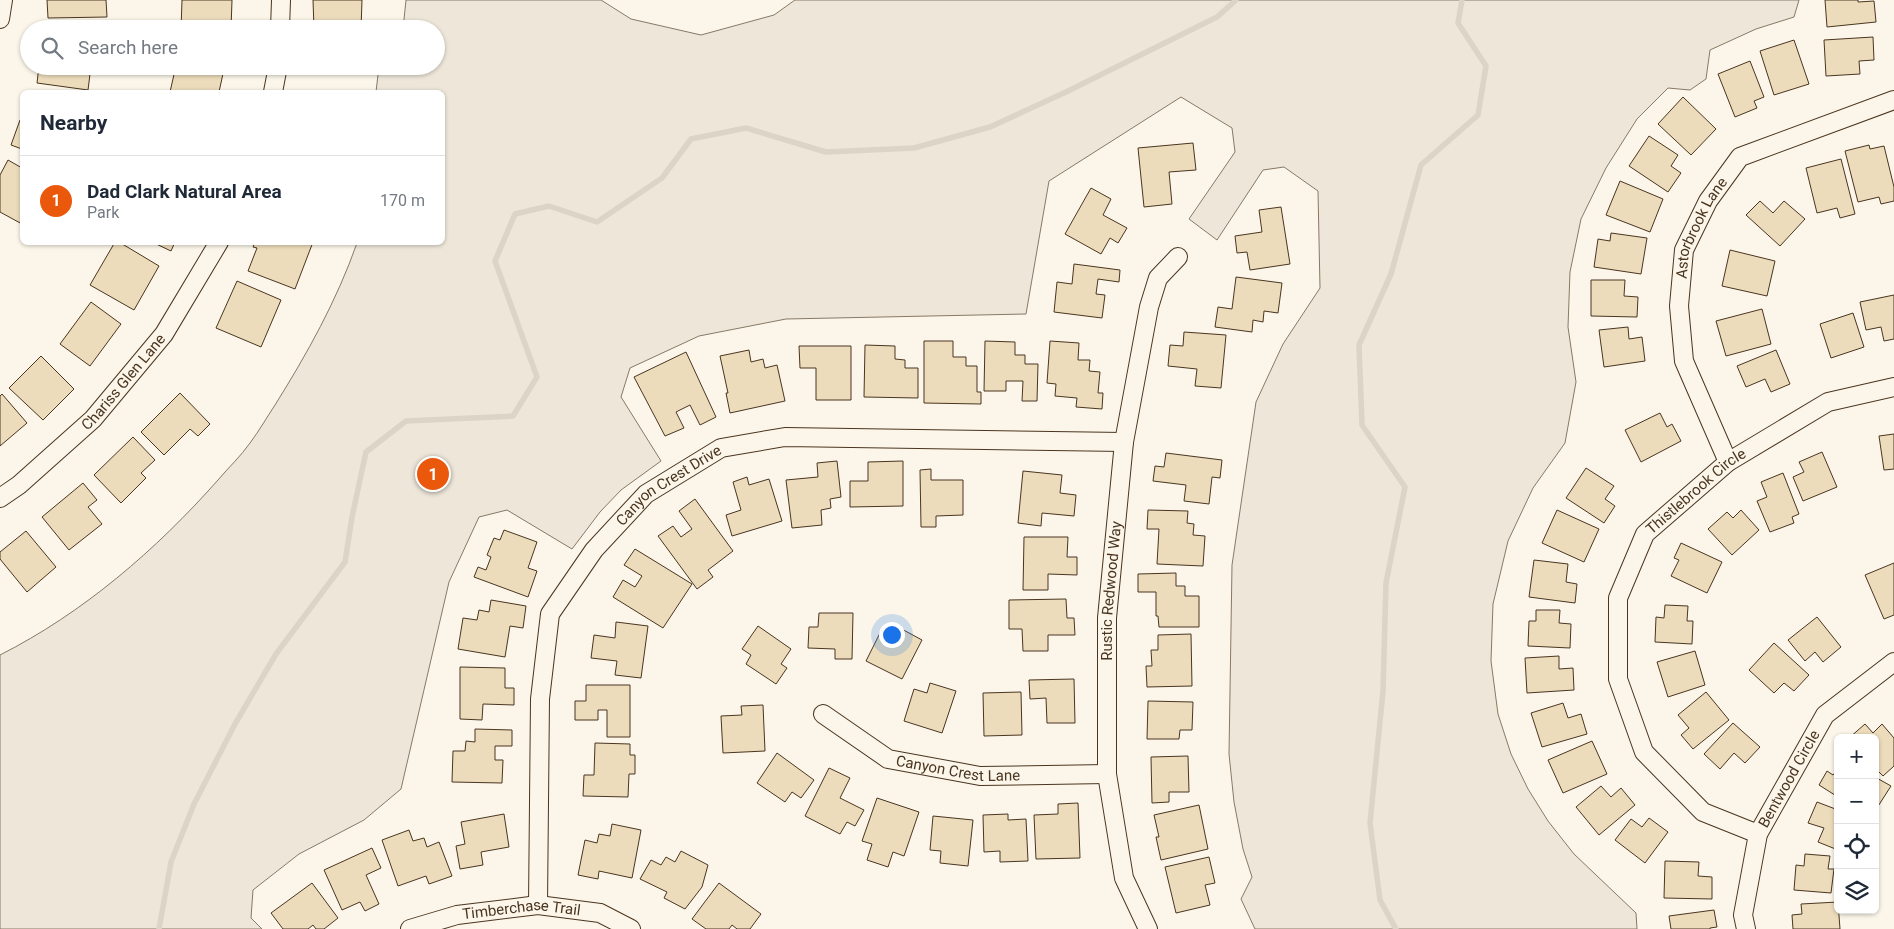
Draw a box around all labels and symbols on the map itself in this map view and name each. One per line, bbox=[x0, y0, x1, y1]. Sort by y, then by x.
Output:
street label: Astorbrook Lane bbox=[1672, 174, 1731, 279]
street label: Chariss Glen Lane bbox=[78, 330, 169, 434]
street label: Canyon Crest Drive bbox=[612, 441, 725, 529]
street label: Thistlebrook Circle bbox=[1642, 444, 1749, 538]
pin: 1 bbox=[417, 455, 449, 493]
street label: Rustic Redwood Way bbox=[1098, 520, 1125, 661]
your location bbox=[879, 622, 905, 648]
street label: Bentwood Circle bbox=[1754, 727, 1824, 831]
street label: Canyon Crest Lane bbox=[894, 752, 1020, 785]
street label: Timberchase Trail bbox=[461, 896, 582, 923]

